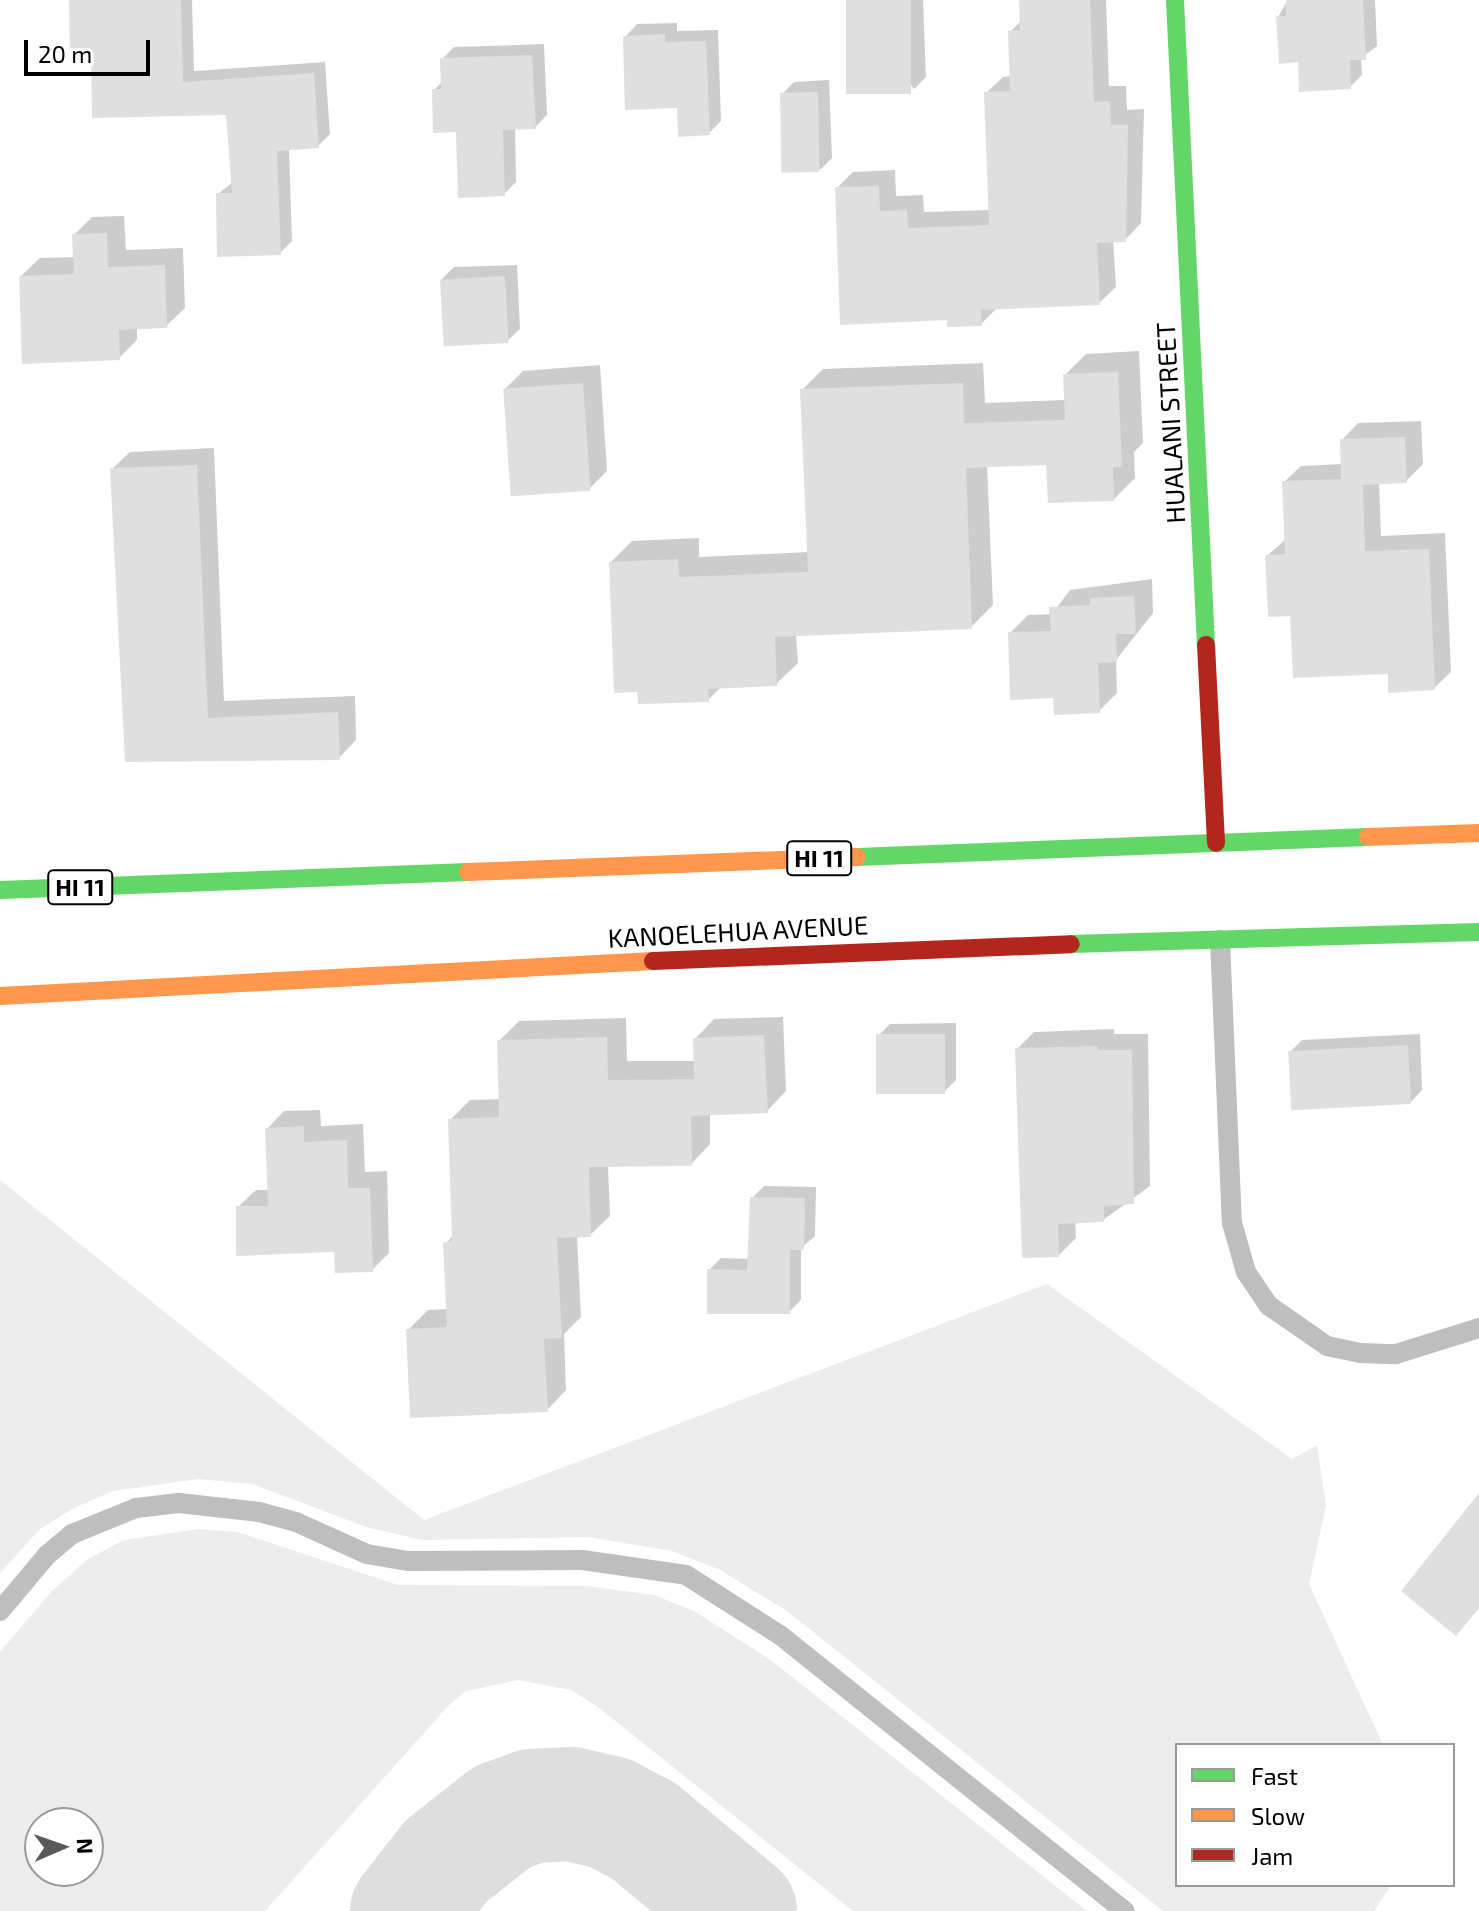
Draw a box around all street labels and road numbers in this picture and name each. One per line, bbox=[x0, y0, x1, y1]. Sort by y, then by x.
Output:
street label: HUALANI STREET bbox=[1149, 322, 1191, 524]
road number: HI 11 bbox=[785, 838, 853, 878]
road number: HI 11 bbox=[46, 867, 114, 907]
street label: KANOELEHUA AVENUE bbox=[606, 909, 870, 953]

